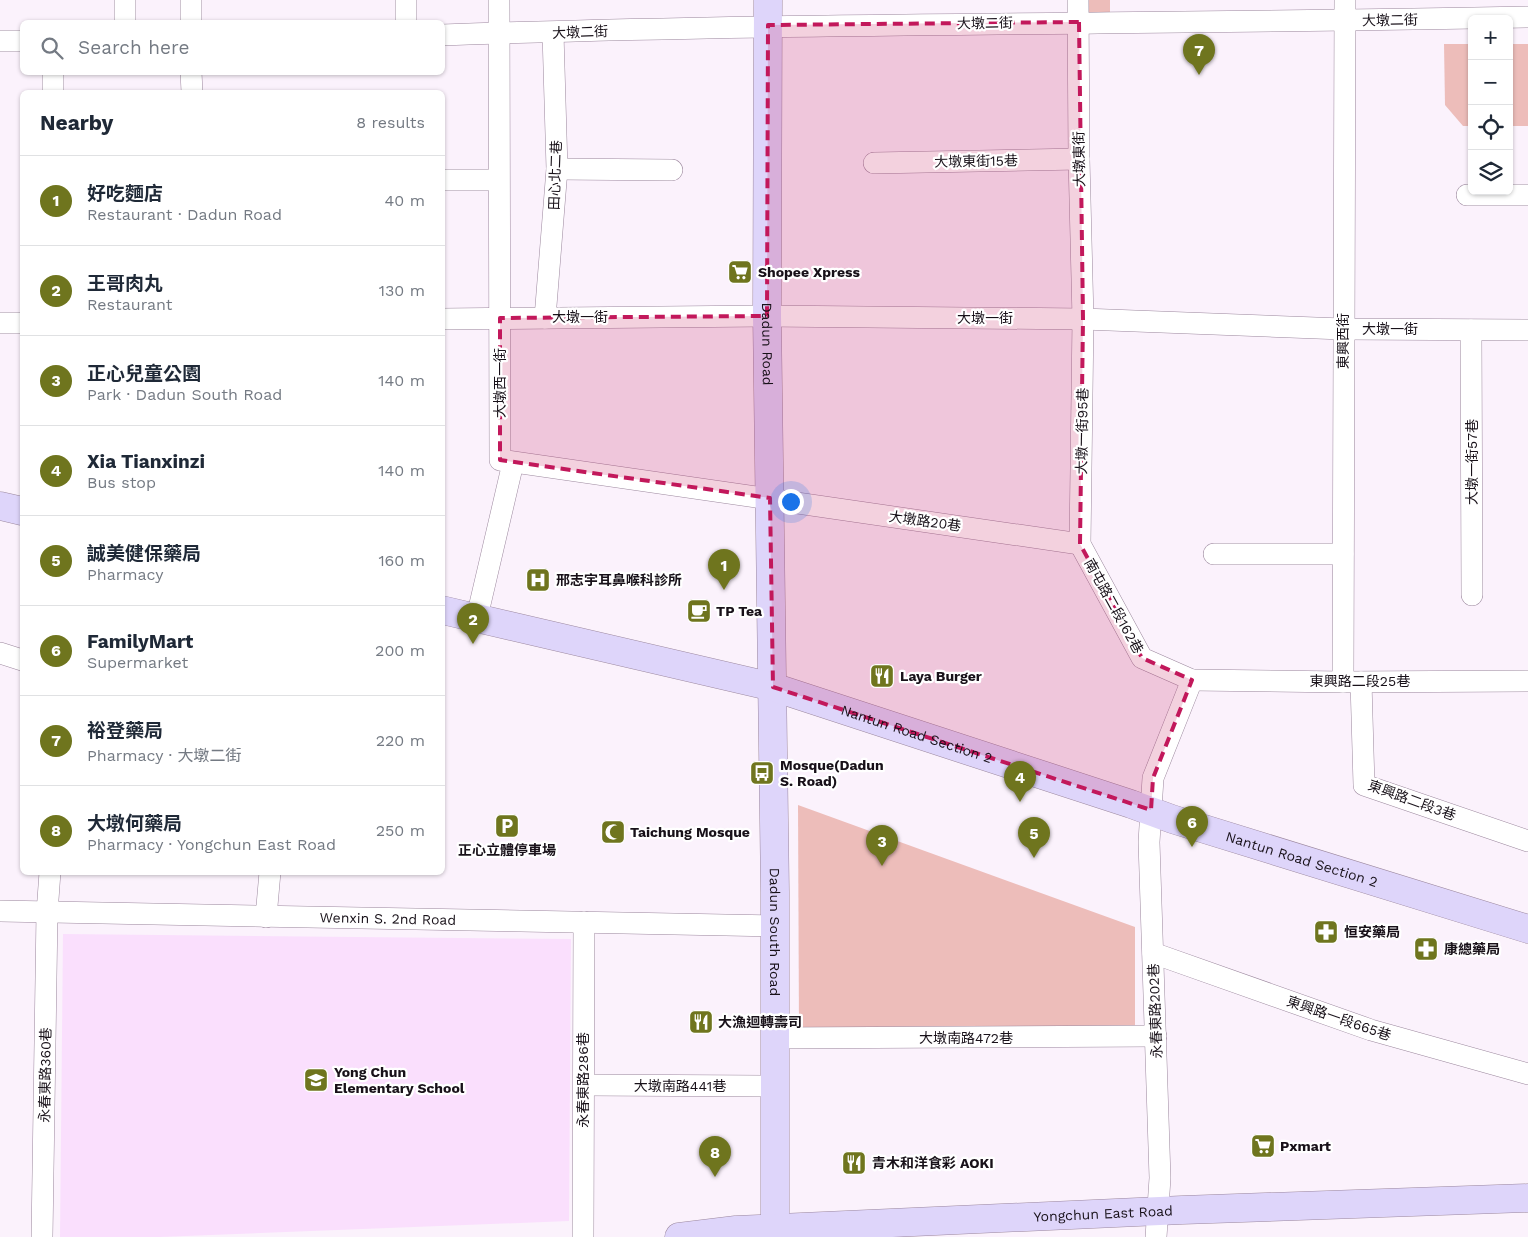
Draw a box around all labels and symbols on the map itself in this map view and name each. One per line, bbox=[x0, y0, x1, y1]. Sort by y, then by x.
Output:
street label: 大墩二街 bbox=[1362, 12, 1418, 28]
street label: 大墩二街 bbox=[957, 15, 1013, 31]
street label: 大墩二街 bbox=[552, 23, 608, 41]
pin: 7 bbox=[1183, 34, 1215, 75]
street label: 大墩東街 bbox=[1071, 131, 1087, 187]
street label: 田心北二巷 bbox=[546, 140, 564, 210]
street label: 大墩東街15巷 bbox=[934, 152, 1018, 170]
supermarket icon: Shopee Xpress bbox=[727, 259, 753, 285]
place label: Shopee Xpress bbox=[758, 264, 861, 280]
street label: Dadun Road bbox=[759, 302, 776, 386]
street label: 大墩一街 bbox=[552, 309, 608, 325]
street label: 大墩一街 bbox=[957, 310, 1013, 326]
street label: 東興西街 bbox=[1335, 313, 1351, 369]
street label: 大墩一街 bbox=[1362, 321, 1418, 337]
street label: 大墩西一街 bbox=[492, 348, 508, 418]
street label: 大墩一街95巷 bbox=[1073, 387, 1091, 475]
street label: 大墩一街57巷 bbox=[1464, 419, 1480, 505]
your location bbox=[778, 489, 804, 515]
street label: 大墩路20巷 bbox=[888, 508, 962, 534]
pin: 1 bbox=[708, 549, 740, 590]
street label: 南屯路二段162巷 bbox=[1081, 556, 1147, 656]
hospital icon: 邢志宇耳鼻喉科診所 bbox=[525, 567, 551, 593]
place label: 邢志宇耳鼻喉科診所 bbox=[556, 572, 682, 588]
cafe icon: TP Tea bbox=[686, 598, 712, 624]
pin: 2 bbox=[457, 603, 489, 644]
place label: TP Tea bbox=[716, 603, 763, 619]
restaurant icon: Laya Burger bbox=[869, 663, 895, 689]
place label: Laya Burger bbox=[900, 668, 982, 684]
street label: 東興路二段25巷 bbox=[1310, 673, 1410, 689]
street label: Nantun Road Section 2 bbox=[839, 702, 994, 766]
place label: Mosque(Dadun S. Road) bbox=[780, 757, 884, 789]
bus stop icon: Mosque(Dadun S. Road) bbox=[749, 760, 775, 786]
pin: 4 bbox=[1004, 761, 1036, 802]
street label: 東興路二段3巷 bbox=[1366, 777, 1458, 823]
pin: 6 bbox=[1176, 806, 1208, 847]
parking icon: 正心立體停車場 bbox=[494, 813, 520, 839]
pin: 5 bbox=[1018, 817, 1050, 858]
mosque icon: Taichung Mosque bbox=[600, 819, 626, 845]
place label: Taichung Mosque bbox=[630, 824, 750, 840]
pin: 3 bbox=[866, 825, 898, 866]
street label: Nantun Road Section 2 bbox=[1224, 828, 1380, 890]
place label: 正心立體停車場 bbox=[458, 842, 556, 858]
street label: Dadun South Road bbox=[767, 868, 783, 996]
street label: Wenxin S. 2nd Road bbox=[320, 909, 456, 928]
pharmacy icon: 恒安藥局 bbox=[1313, 919, 1339, 945]
place label: 恒安藥局 bbox=[1344, 924, 1400, 940]
pharmacy icon: 康總藥局 bbox=[1413, 936, 1439, 962]
place label: 康總藥局 bbox=[1444, 941, 1500, 957]
street label: 永春東路202巷 bbox=[1145, 963, 1165, 1059]
street label: 東興路一段665巷 bbox=[1285, 993, 1393, 1043]
restaurant icon: 大漁迴轉壽司 bbox=[688, 1009, 714, 1035]
place label: 大漁迴轉壽司 bbox=[718, 1014, 802, 1030]
street label: 永春東路360巷 bbox=[36, 1027, 54, 1123]
street label: 大墩南路472巷 bbox=[919, 1030, 1013, 1046]
street label: 永春東路286巷 bbox=[575, 1032, 591, 1128]
place label: Yong Chun Elementary School bbox=[334, 1064, 465, 1096]
school or university icon: Yong Chun Elementary School bbox=[303, 1067, 329, 1093]
street label: 大墩南路441巷 bbox=[634, 1078, 726, 1094]
supermarket icon: Pxmart bbox=[1250, 1133, 1276, 1159]
pin: 8 bbox=[699, 1136, 731, 1177]
place label: Pxmart bbox=[1280, 1138, 1331, 1154]
restaurant icon: 青木和洋食彩 AOKI bbox=[841, 1150, 867, 1176]
place label: 青木和洋食彩 AOKI bbox=[872, 1155, 994, 1171]
street label: Yongchun East Road bbox=[1033, 1202, 1173, 1225]

